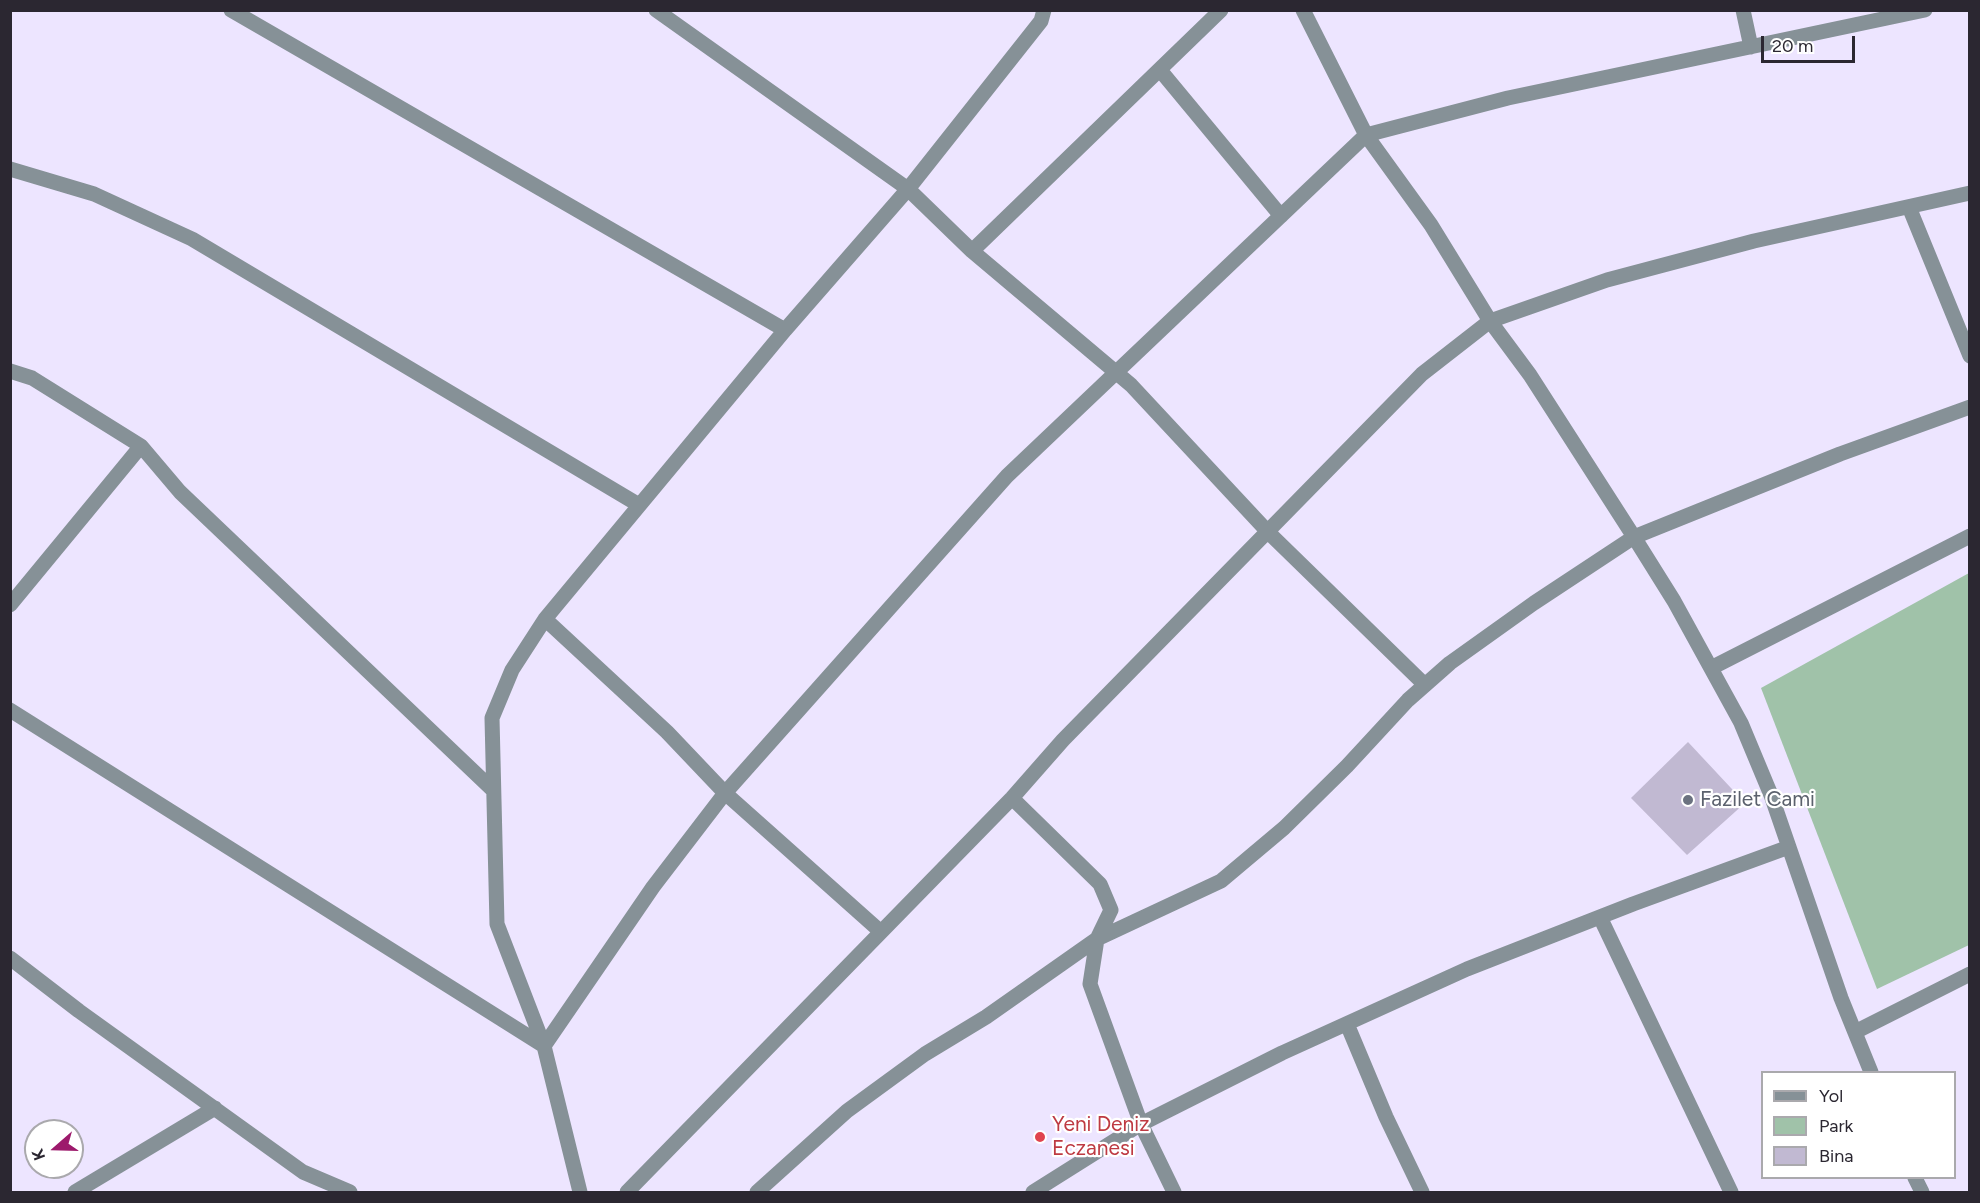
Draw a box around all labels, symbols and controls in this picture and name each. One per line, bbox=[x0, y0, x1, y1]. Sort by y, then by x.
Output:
scale bar bbox=[1764, 24, 1858, 62]
text: 20 m bbox=[1772, 35, 1813, 57]
place label: Fazilet Cami bbox=[1700, 787, 1815, 813]
marker: Fazilet Cami bbox=[1681, 793, 1695, 807]
legend bbox=[1761, 1071, 1956, 1179]
text: Yol bbox=[1819, 1085, 1843, 1107]
place label: Yeni Deniz Eczanesi bbox=[1052, 1112, 1149, 1162]
text: Park bbox=[1819, 1115, 1853, 1137]
north arrow bbox=[24, 1119, 84, 1179]
marker: Yeni Deniz Eczanesi bbox=[1033, 1130, 1047, 1144]
text: Bina bbox=[1819, 1145, 1853, 1167]
text: K bbox=[28, 1146, 49, 1163]

